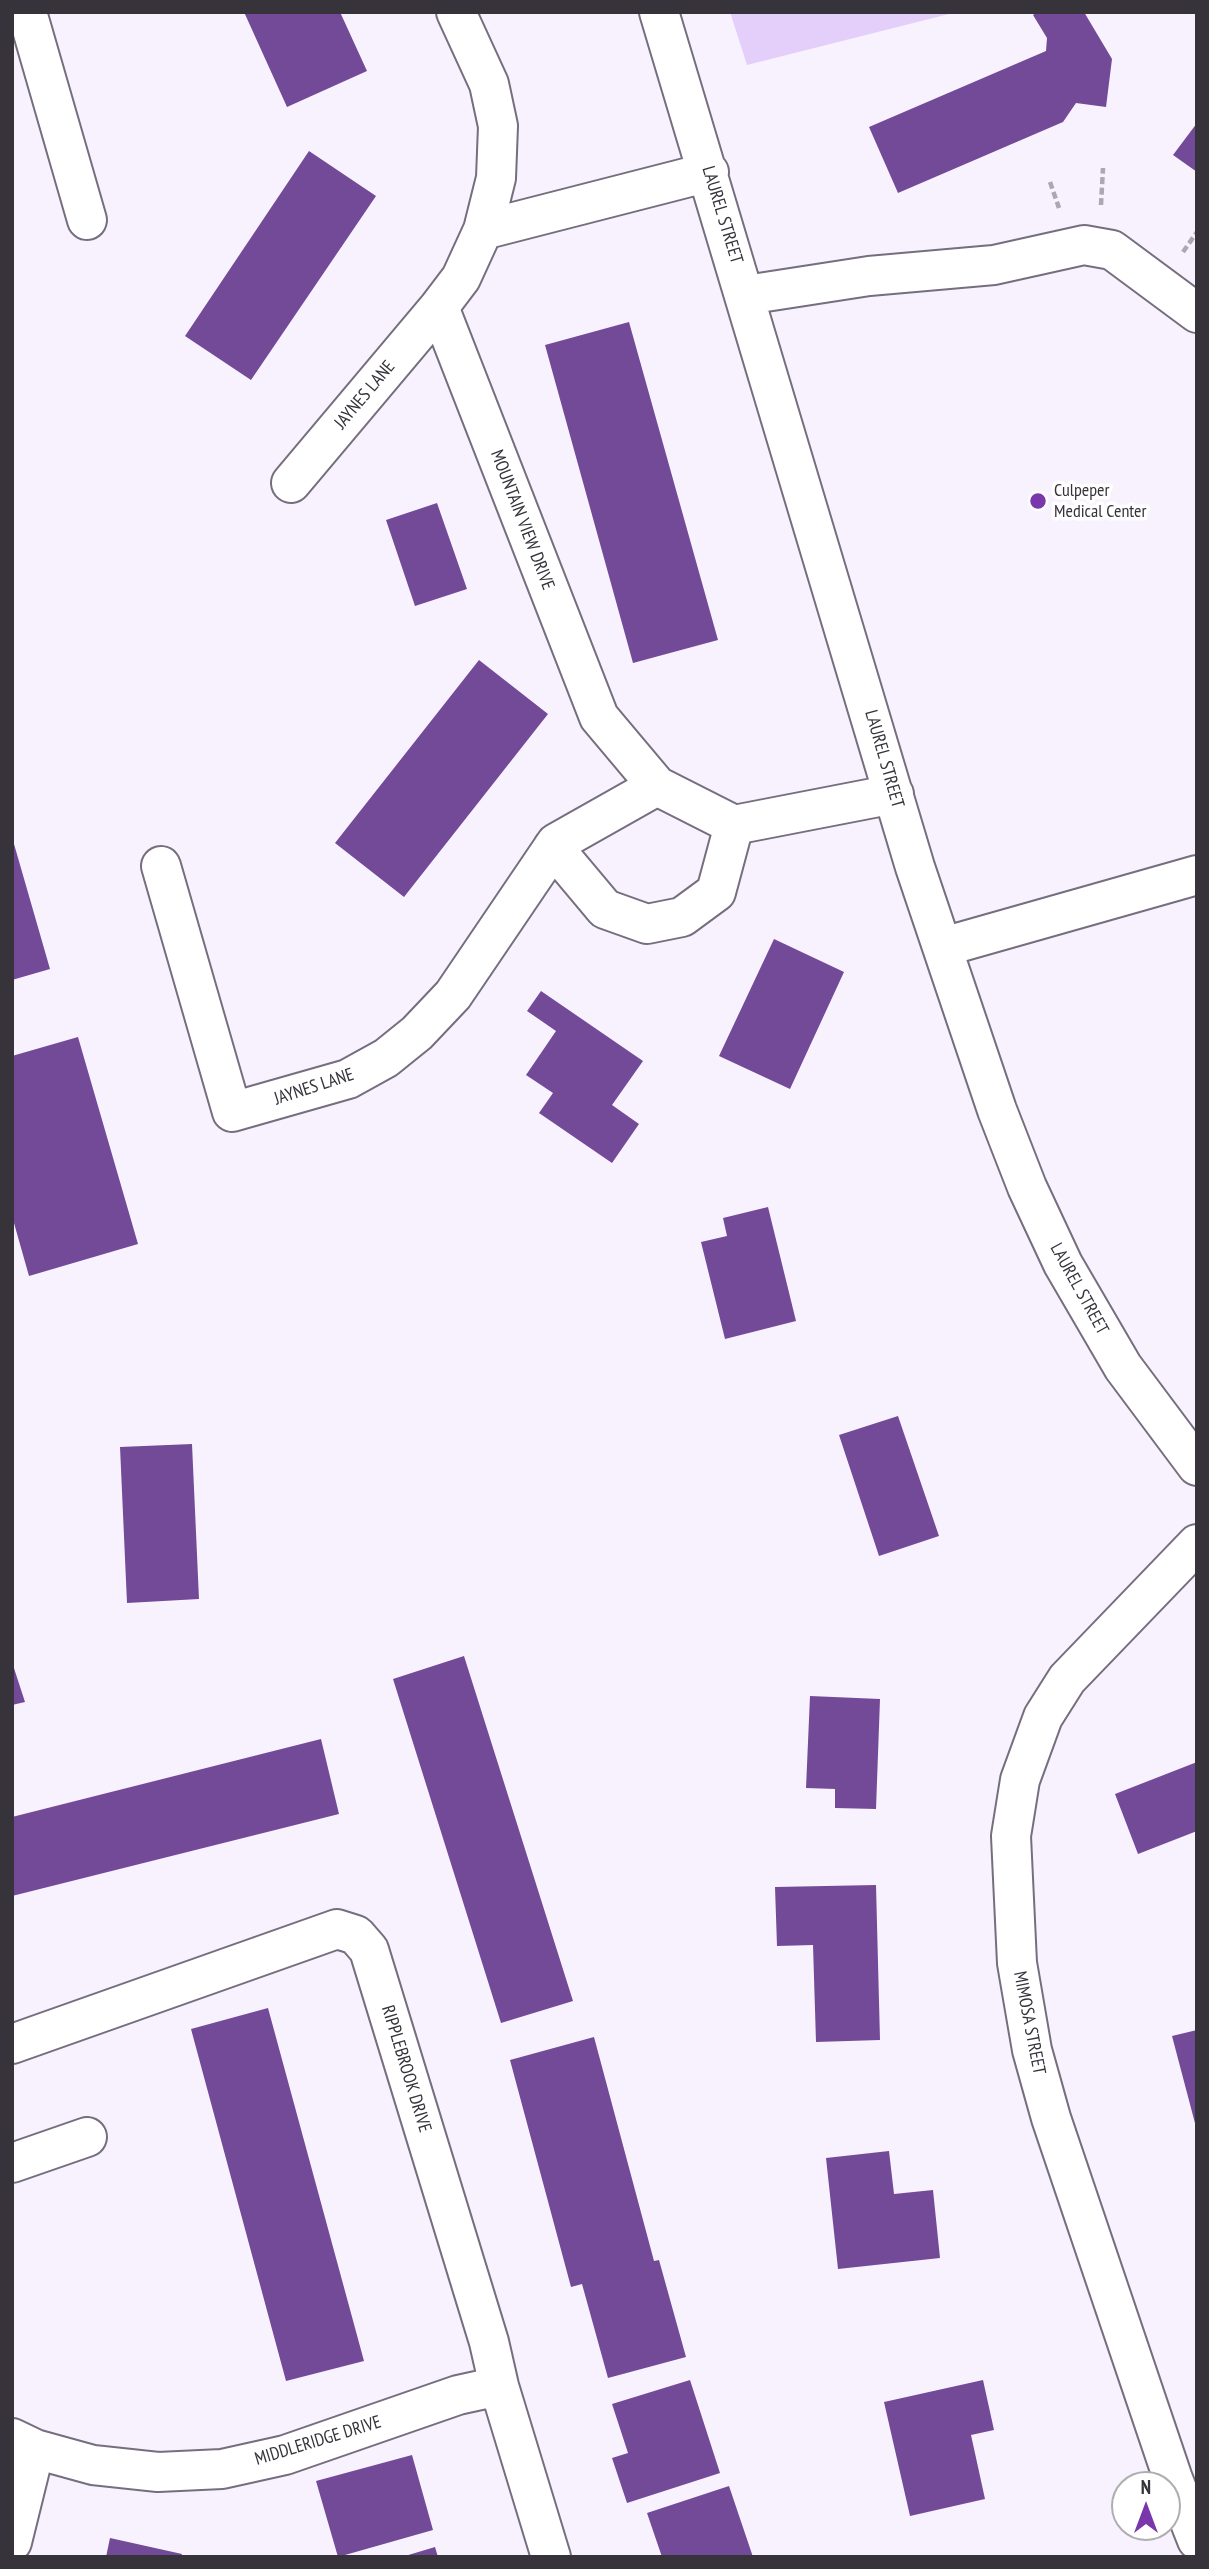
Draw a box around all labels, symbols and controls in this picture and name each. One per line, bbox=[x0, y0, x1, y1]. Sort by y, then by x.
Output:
street label: LAUREL STREET bbox=[697, 164, 747, 266]
street label: JAYNES LANE bbox=[330, 356, 400, 434]
street label: MOUNTAIN VIEW DRIVE bbox=[485, 447, 559, 593]
place label: Culpeper Medical Center bbox=[1054, 480, 1146, 522]
marker: Culpeper Medical Center bbox=[1028, 491, 1048, 511]
street label: LAUREL STREET bbox=[860, 707, 908, 811]
street label: JAYNES LANE bbox=[271, 1064, 357, 1110]
street label: LAUREL STREET bbox=[1045, 1240, 1113, 1338]
street label: MIMOSA STREET bbox=[1008, 1969, 1050, 2077]
street label: RIPPLEBROOK DRIVE bbox=[376, 2003, 436, 2135]
street label: MIDDLERIDGE DRIVE bbox=[252, 2412, 384, 2470]
north arrow bbox=[1111, 2471, 1181, 2541]
text: N bbox=[1141, 2475, 1151, 2499]

